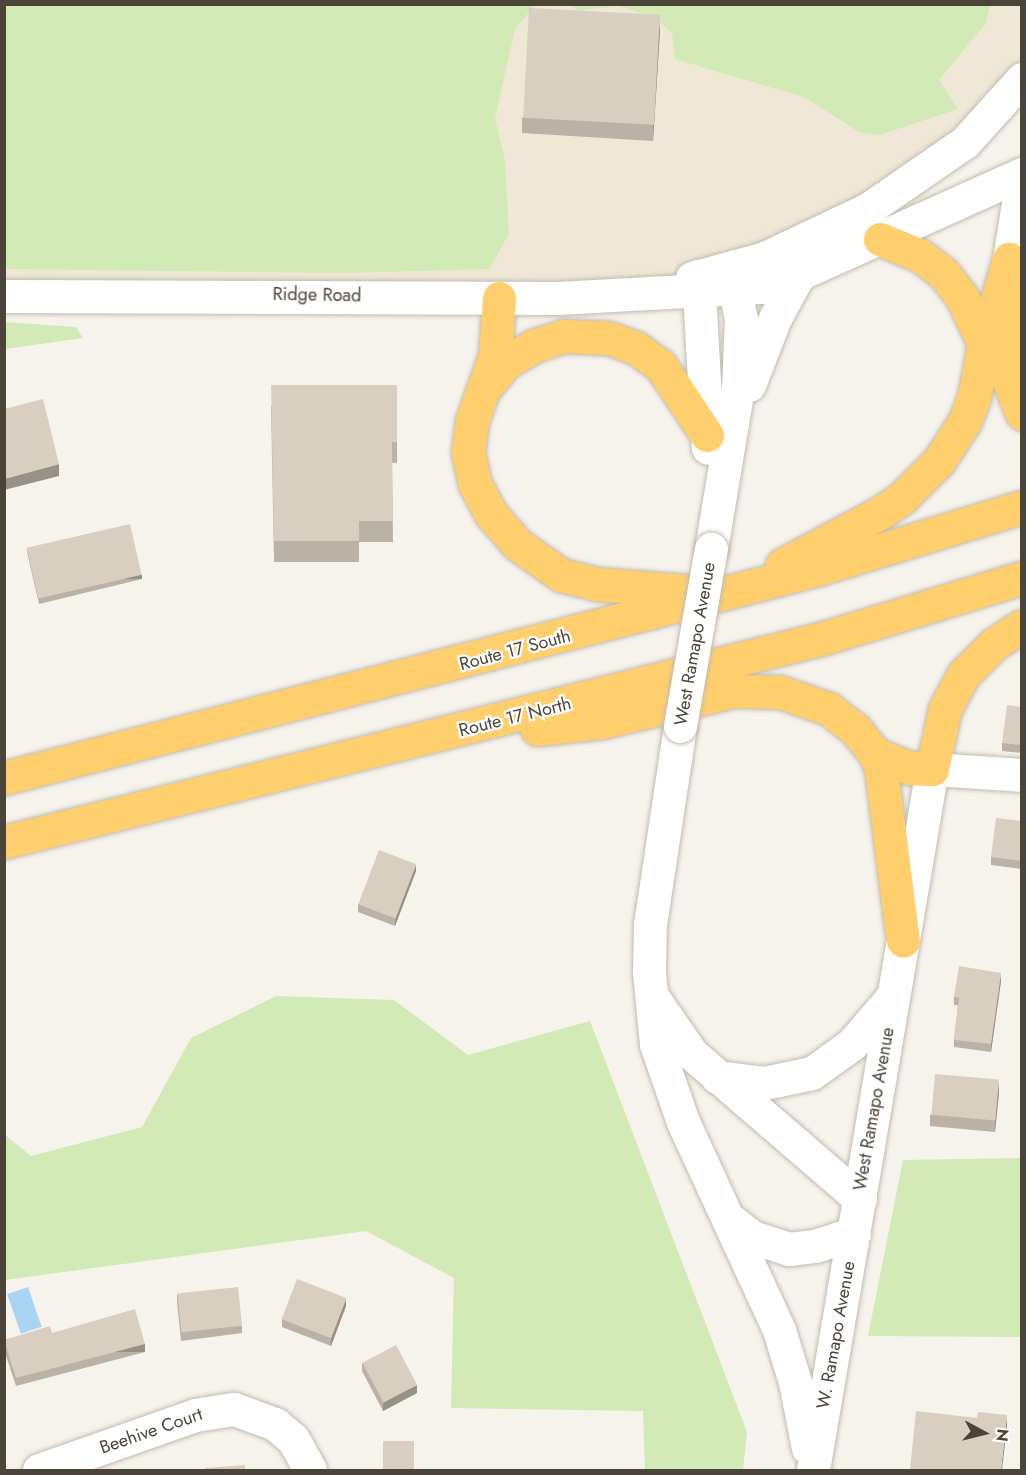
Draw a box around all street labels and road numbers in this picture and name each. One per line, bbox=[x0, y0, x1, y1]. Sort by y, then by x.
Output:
street label: Ridge Road bbox=[272, 283, 362, 307]
street label: West Ramapo Avenue bbox=[670, 561, 720, 727]
street label: Route 17 South bbox=[457, 625, 573, 675]
street label: Route 17 North bbox=[457, 693, 573, 741]
street label: West Ramapo Avenue bbox=[849, 1026, 899, 1192]
street label: W. Ramapo Avenue bbox=[812, 1259, 860, 1411]
street label: Beehive Court bbox=[97, 1403, 205, 1459]

